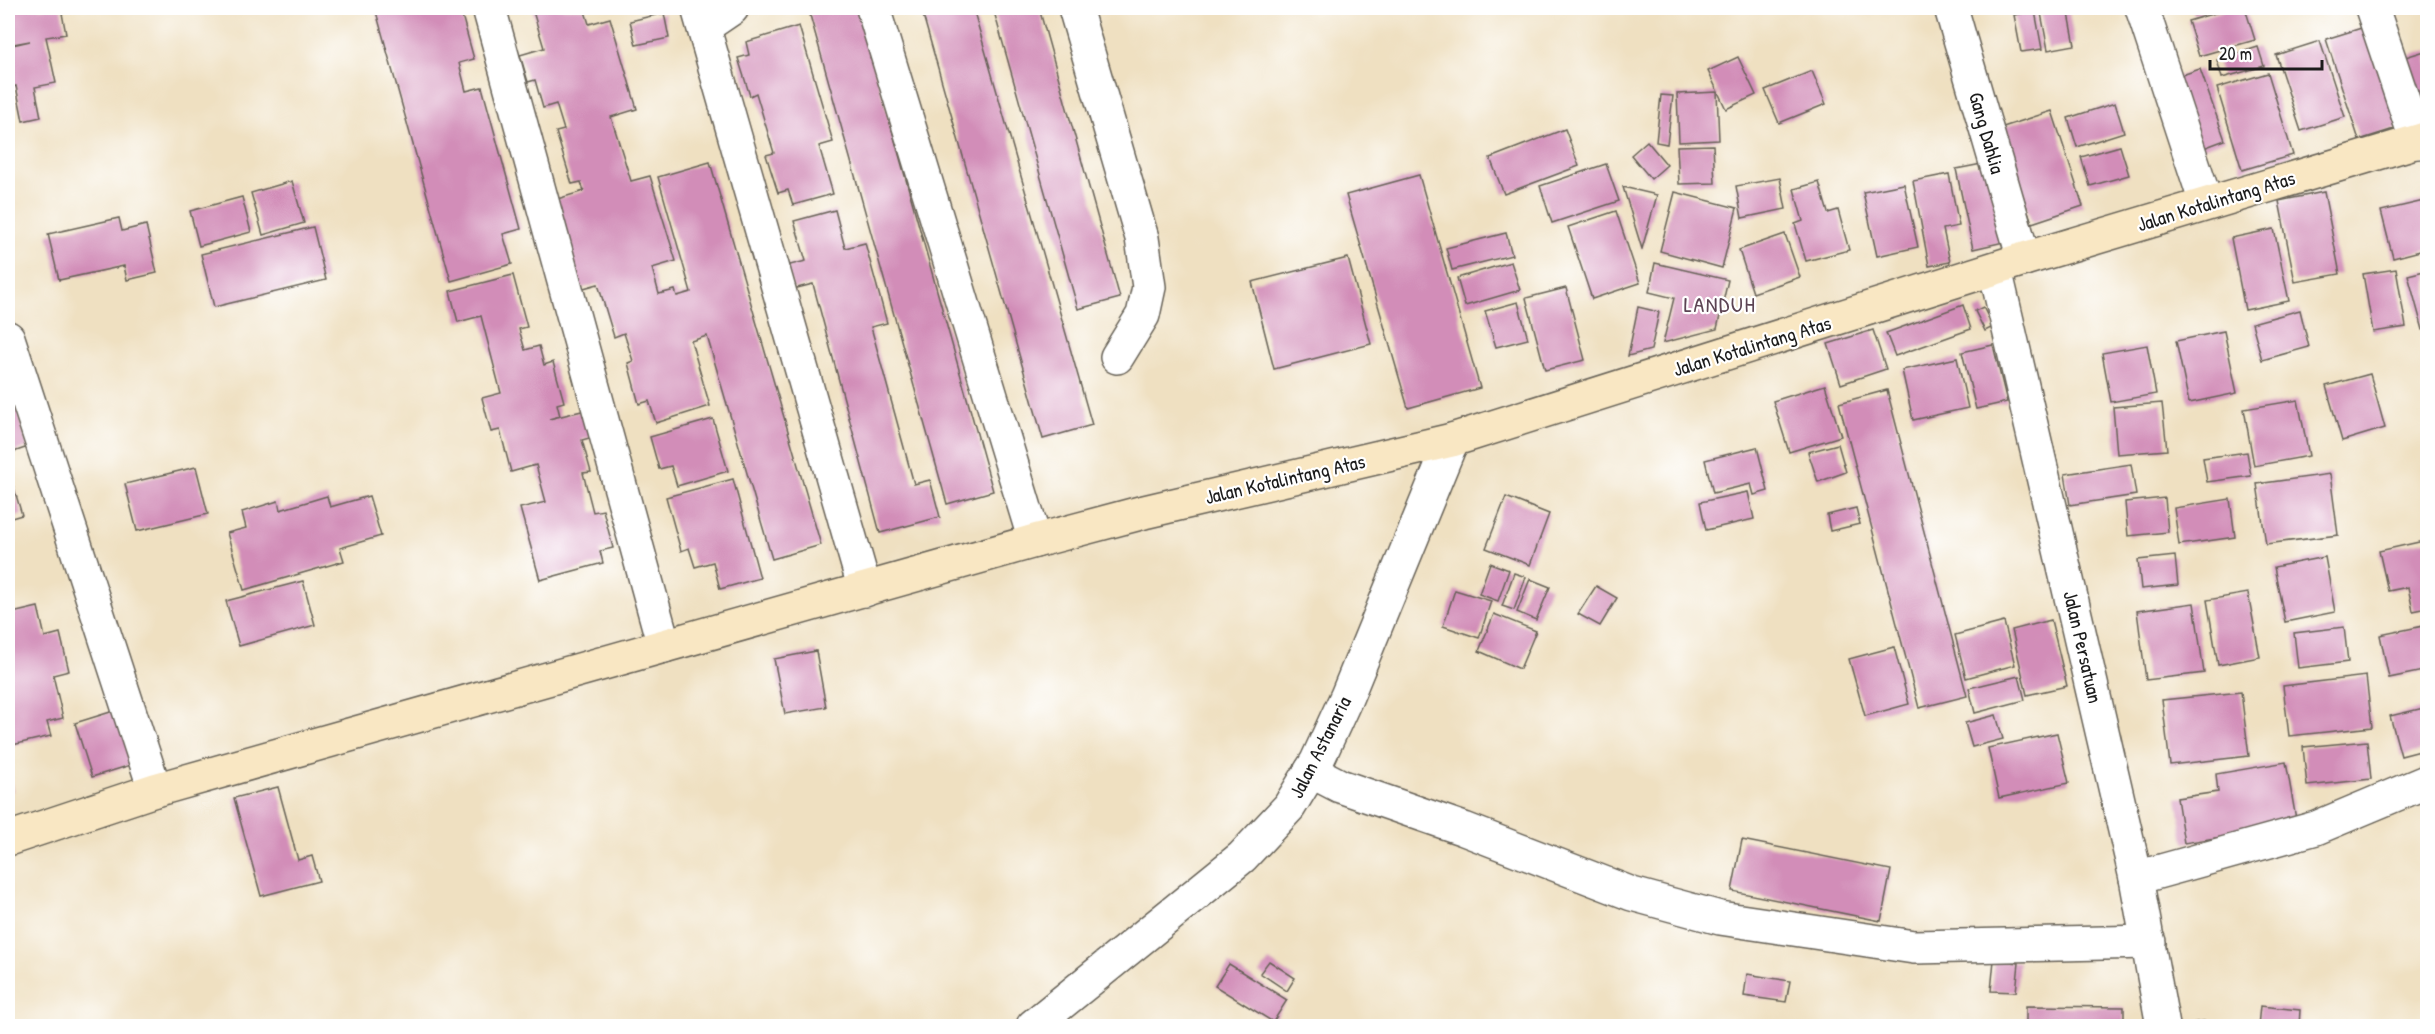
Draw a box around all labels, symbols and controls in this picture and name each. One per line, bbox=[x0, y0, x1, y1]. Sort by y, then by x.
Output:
scale bar bbox=[2210, 33, 2322, 71]
text: 20 m bbox=[2219, 41, 2252, 66]
street label: Gang Dahlia bbox=[1963, 89, 2012, 177]
street label: Jalan Kotalintang Atas bbox=[2134, 164, 2298, 237]
district label: LANDUH bbox=[1684, 289, 1756, 319]
street label: Jalan Kotalintang Atas bbox=[1670, 309, 1834, 382]
street label: Jalan Kotalintang Atas bbox=[1202, 447, 1368, 510]
street label: Jalan Persatuan bbox=[2057, 588, 2110, 706]
street label: Jalan Astanaria bbox=[1282, 691, 1357, 802]

